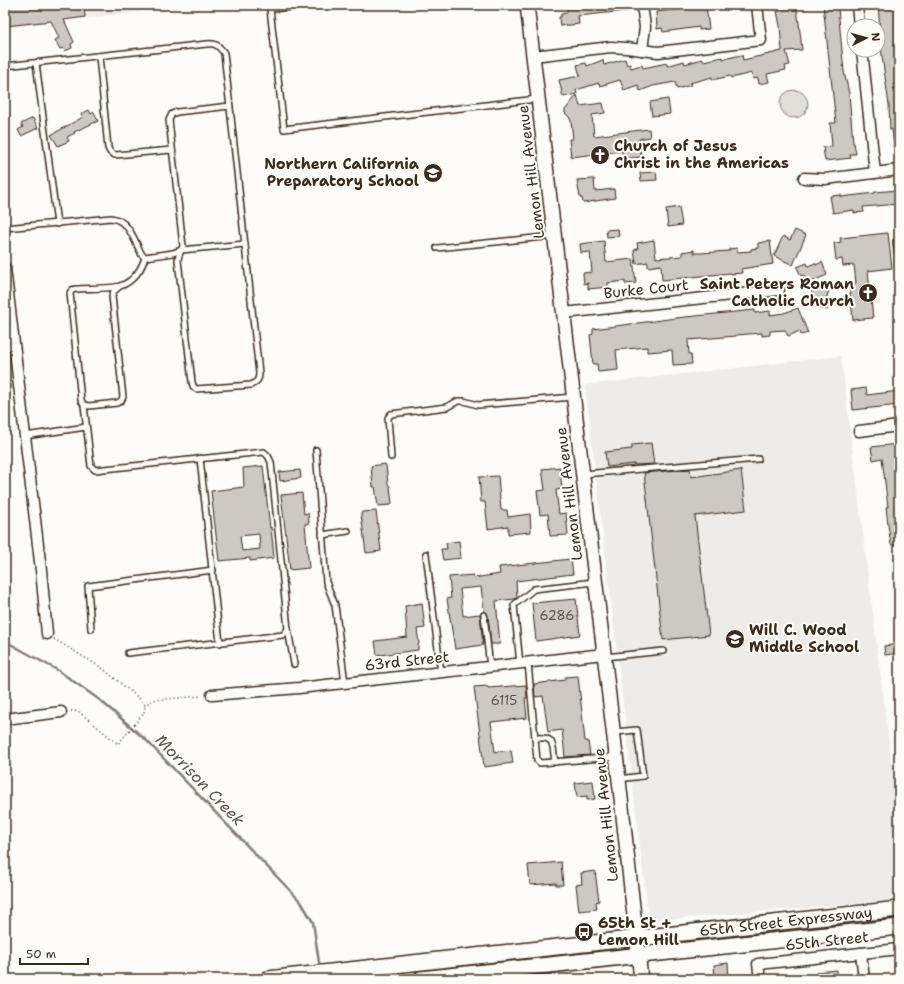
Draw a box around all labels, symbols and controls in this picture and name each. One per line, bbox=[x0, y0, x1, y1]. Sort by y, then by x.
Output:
north arrow bbox=[846, 18, 886, 58]
text: N bbox=[868, 32, 883, 42]
street label: Lemon Hill Avenue bbox=[513, 104, 549, 240]
place label: Church of Jesus Christ in the Americas bbox=[614, 136, 789, 173]
church icon: Church of Jesus Christ in the Americas bbox=[589, 144, 611, 166]
place label: Northern California Preparatory School bbox=[264, 154, 420, 191]
school or university icon: Northern California Preparatory School bbox=[422, 162, 444, 184]
place label: Saint Peters Roman Catholic Church bbox=[700, 274, 854, 311]
street label: Burke Court bbox=[603, 275, 689, 303]
church icon: Saint Peters Roman Catholic Church bbox=[857, 282, 879, 304]
street label: Lemon Hill Avenue bbox=[551, 426, 587, 562]
house number: 6286 bbox=[540, 607, 574, 624]
place label: Will C. Wood Middle School bbox=[749, 620, 859, 657]
school or university icon: Will C. Wood Middle School bbox=[724, 628, 746, 650]
street label: 63rd Street bbox=[364, 647, 450, 675]
house number: 6115 bbox=[491, 692, 517, 709]
water label: Morrison Creek bbox=[151, 730, 249, 830]
street label: Lemon Hill Avenue bbox=[589, 747, 623, 883]
street label: 65th Street Expressway bbox=[698, 902, 873, 941]
place label: 65th St + Lemon Hill bbox=[598, 913, 679, 950]
bus stop icon: 65th St + Lemon Hill bbox=[573, 921, 595, 943]
street label: 65th Street bbox=[784, 927, 870, 955]
scale bar bbox=[20, 940, 88, 966]
text: 50 m bbox=[26, 946, 56, 962]

